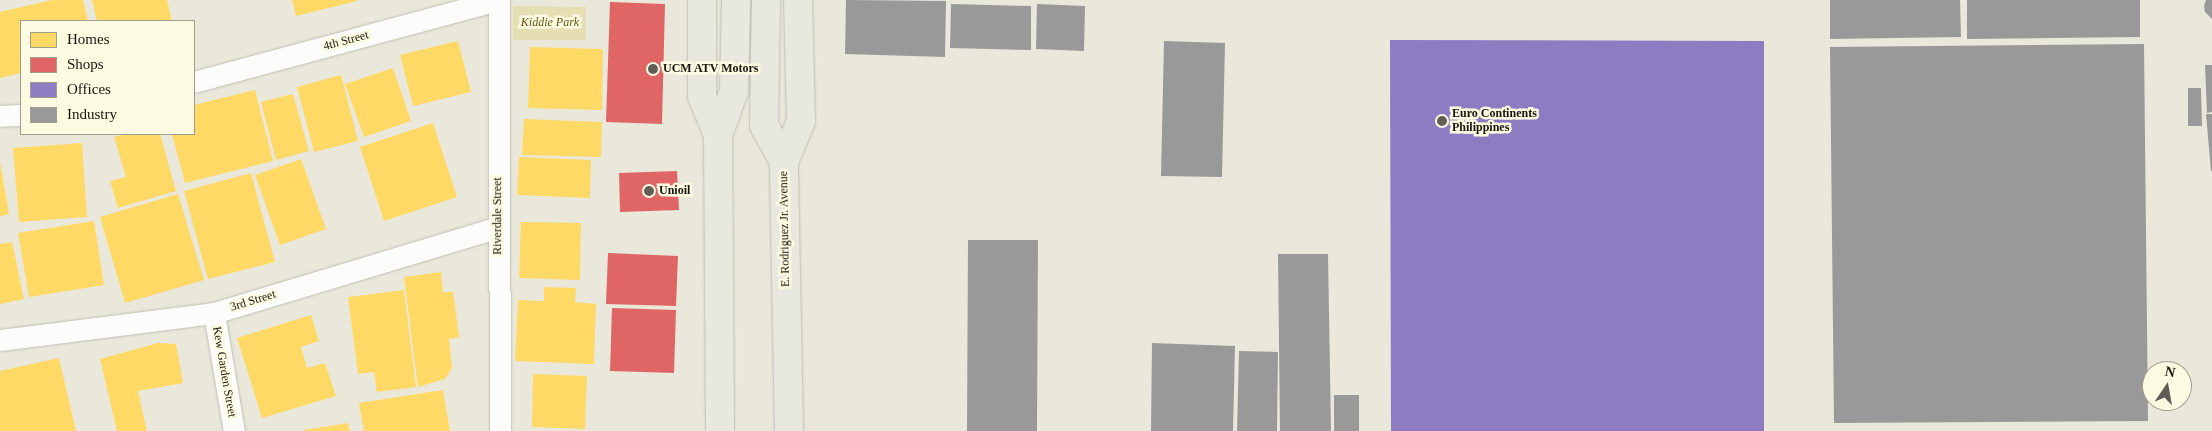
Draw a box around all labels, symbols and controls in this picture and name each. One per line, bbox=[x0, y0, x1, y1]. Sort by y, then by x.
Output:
park label: Kiddie Park bbox=[521, 16, 579, 30]
legend bbox=[20, 20, 195, 135]
street label: 4th Street bbox=[322, 28, 370, 54]
text: Homes bbox=[67, 31, 110, 47]
text: Shops bbox=[67, 56, 104, 72]
place label: UCM ATV Motors bbox=[663, 62, 759, 76]
marker: UCM ATV Motors bbox=[647, 63, 659, 75]
text: Offices bbox=[67, 81, 111, 97]
text: Industry bbox=[67, 106, 117, 122]
place label: Euro Continents Philippines bbox=[1452, 107, 1537, 135]
marker: Euro Continents Philippines bbox=[1436, 115, 1448, 127]
street label: E. Rodriguez Jr. Avenue bbox=[777, 171, 793, 287]
street label: Riverdale Street bbox=[491, 177, 505, 255]
place label: Unioil bbox=[659, 184, 690, 198]
marker: Unioil bbox=[643, 185, 655, 197]
street label: 3rd Street bbox=[228, 287, 278, 315]
street label: Kew Garden Street bbox=[209, 325, 239, 419]
north arrow bbox=[2142, 361, 2192, 411]
text: N bbox=[2164, 363, 2177, 380]

